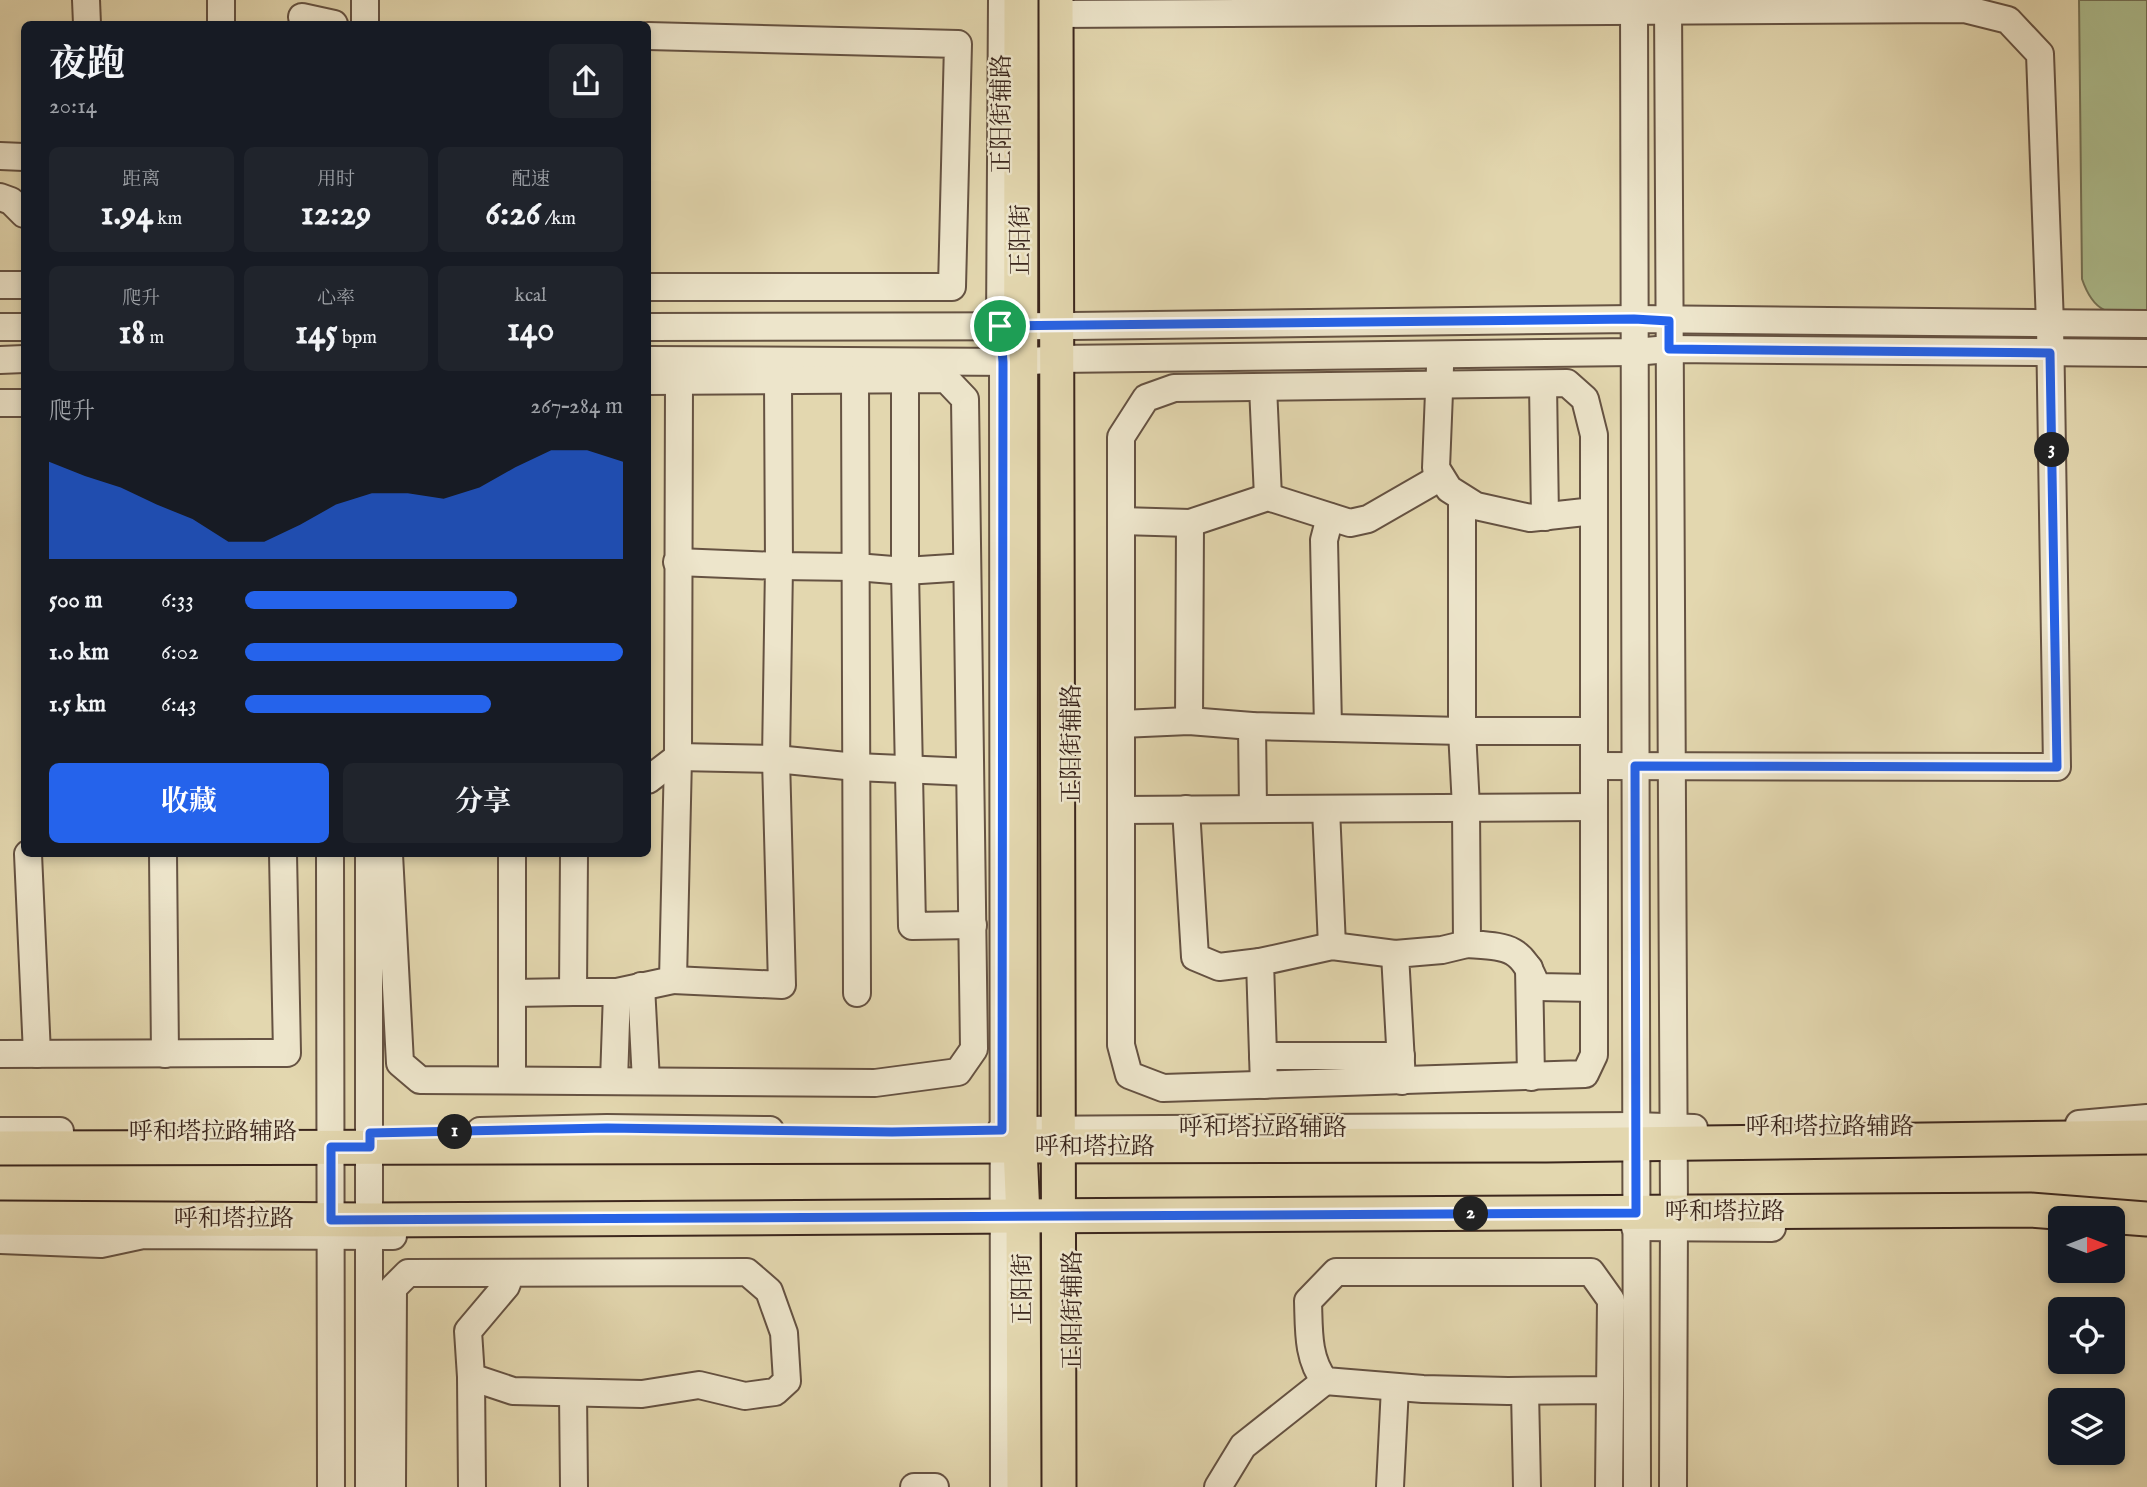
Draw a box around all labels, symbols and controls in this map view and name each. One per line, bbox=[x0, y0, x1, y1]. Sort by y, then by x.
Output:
text: 夜跑 bbox=[49, 42, 125, 90]
button: share bbox=[549, 44, 623, 118]
street label: 正阳街辅路 bbox=[987, 54, 1018, 174]
text: 20:14 bbox=[49, 92, 97, 121]
text: 距离 bbox=[122, 168, 160, 192]
text: 用时 bbox=[317, 168, 355, 192]
text: 配速 bbox=[512, 168, 550, 192]
text: 1.94 bbox=[100, 192, 153, 237]
text: 12:29 bbox=[301, 192, 371, 237]
text: 6:26 bbox=[485, 192, 541, 237]
street label: 正阳街 bbox=[1006, 204, 1037, 276]
text: km bbox=[153, 207, 182, 231]
text: /km bbox=[541, 207, 576, 231]
text: kcal bbox=[515, 284, 547, 308]
text: 爬升 bbox=[122, 287, 160, 311]
text: 心率 bbox=[317, 287, 355, 311]
pin bbox=[970, 296, 1030, 356]
icon: arrive bbox=[981, 307, 1019, 345]
text: 140 bbox=[507, 308, 554, 353]
text: 18 bbox=[119, 311, 145, 356]
text: 145 bbox=[295, 311, 338, 356]
text: m bbox=[145, 326, 164, 350]
text: bpm bbox=[338, 326, 377, 350]
text: 267–284 m bbox=[530, 392, 623, 421]
text: 爬升 bbox=[49, 397, 95, 426]
pin: 3 bbox=[2035, 433, 2070, 468]
text: 3 bbox=[2048, 437, 2055, 461]
text: 500 m bbox=[49, 586, 103, 615]
text: 6:33 bbox=[161, 586, 194, 615]
text: 1.0 km bbox=[49, 638, 109, 667]
text: 6:02 bbox=[161, 638, 199, 667]
street label: 正阳街辅路 bbox=[1057, 684, 1088, 804]
text: 1.5 km bbox=[49, 690, 106, 719]
text: 6:43 bbox=[161, 690, 197, 719]
button: 收藏 bbox=[49, 763, 329, 843]
button: 分享 bbox=[343, 763, 623, 843]
street label: 呼和塔拉路辅路 bbox=[1746, 1112, 1914, 1143]
street label: 呼和塔拉路辅路 bbox=[1179, 1113, 1347, 1144]
pin: 1 bbox=[438, 1114, 472, 1150]
street label: 呼和塔拉路辅路 bbox=[129, 1117, 297, 1148]
text: 1 bbox=[451, 1119, 458, 1143]
street label: 呼和塔拉路 bbox=[1035, 1132, 1155, 1163]
pin: 2 bbox=[1454, 1196, 1488, 1232]
street label: 呼和塔拉路 bbox=[1665, 1197, 1785, 1228]
text: 2 bbox=[1466, 1201, 1475, 1225]
street label: 呼和塔拉路 bbox=[174, 1204, 294, 1235]
north arrow bbox=[2048, 1206, 2124, 1283]
map controls bbox=[2048, 1206, 2125, 1465]
street label: 正阳街辅路 bbox=[1058, 1250, 1089, 1370]
street label: 正阳街 bbox=[1008, 1253, 1039, 1325]
button: locate bbox=[2048, 1297, 2125, 1374]
button: layers bbox=[2048, 1388, 2125, 1465]

